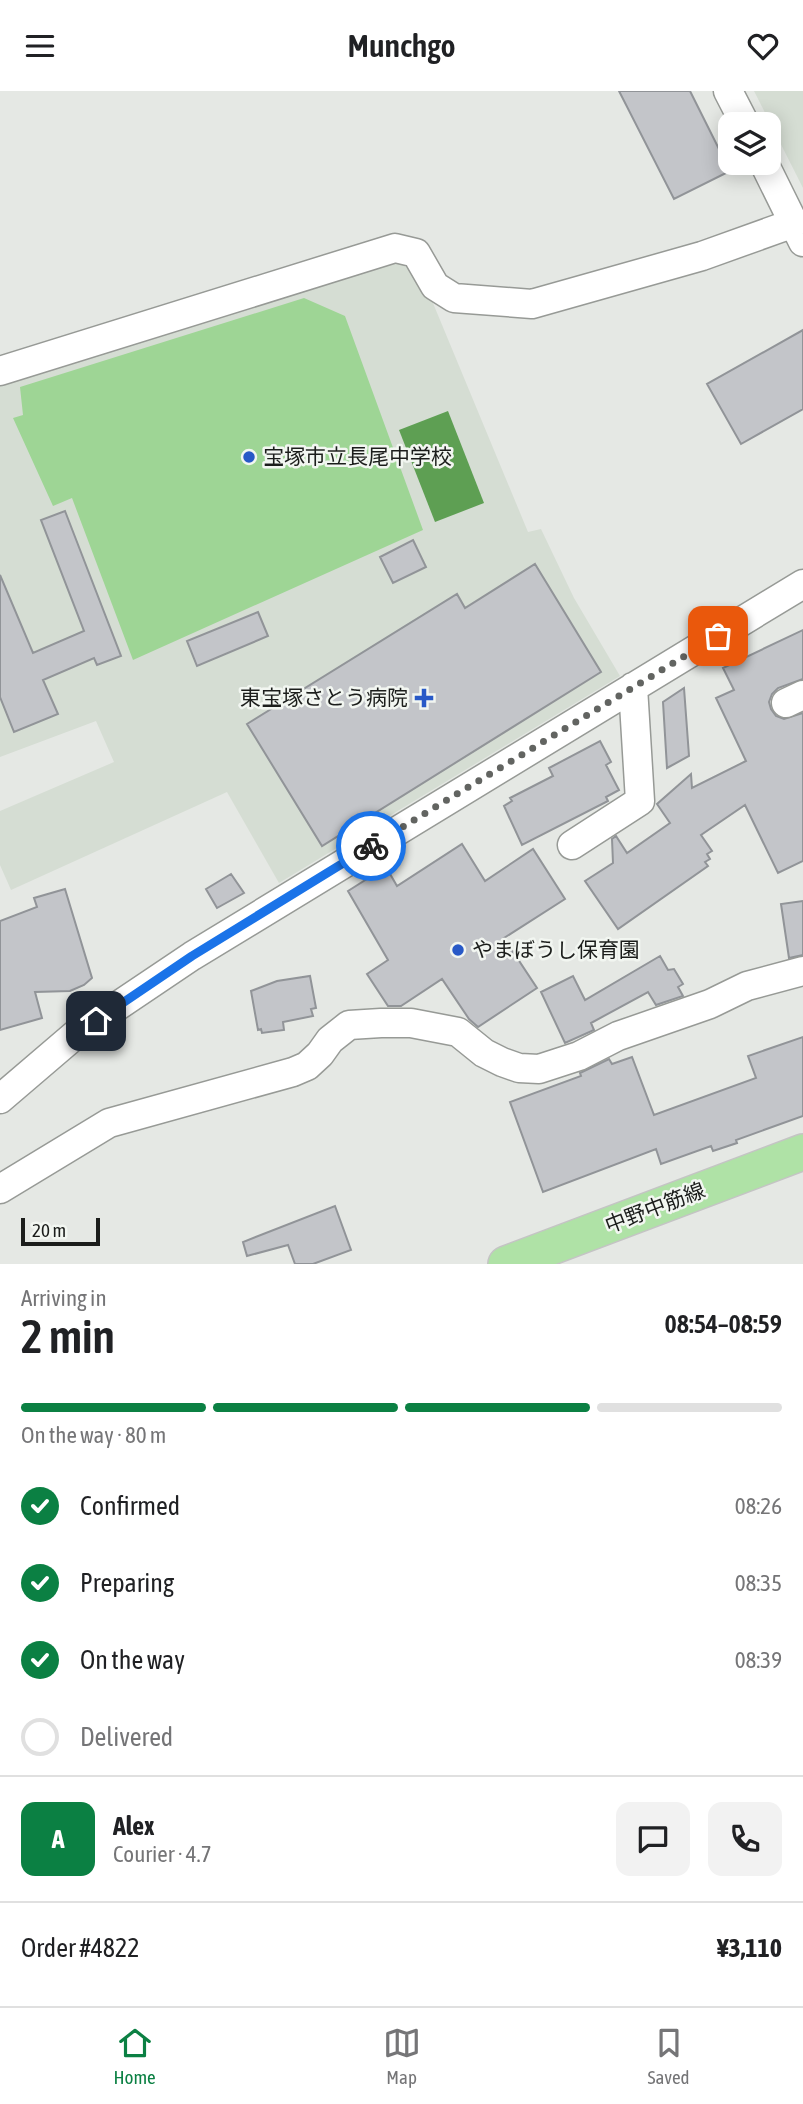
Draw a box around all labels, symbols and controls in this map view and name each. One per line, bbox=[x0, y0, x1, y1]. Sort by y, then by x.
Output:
icon: menu bbox=[21, 27, 59, 65]
text: Munchgo bbox=[348, 27, 455, 64]
icon: heart bbox=[744, 27, 782, 65]
map controls bbox=[718, 112, 781, 175]
button: layers bbox=[718, 112, 781, 175]
place label: 宝塚市立長尾中学校 bbox=[263, 444, 452, 468]
marker: 宝塚市立長尾中学校 bbox=[241, 449, 257, 465]
pin bbox=[688, 606, 748, 666]
icon: bag bbox=[699, 617, 737, 655]
place label: 東宝塚さとう病院 bbox=[240, 685, 408, 709]
marker: 東宝塚さとう病院 bbox=[414, 688, 434, 708]
courier bbox=[336, 811, 406, 881]
icon: bike bbox=[352, 827, 390, 865]
place label: やまぼうし保育園 bbox=[472, 937, 640, 961]
marker: やまぼうし保育園 bbox=[450, 942, 466, 958]
pin bbox=[66, 991, 126, 1051]
icon: home bbox=[77, 1002, 115, 1040]
street label: 中野中筋線 bbox=[601, 1177, 708, 1237]
scale bar bbox=[21, 1215, 100, 1247]
text: 20 m bbox=[32, 1219, 66, 1241]
text: Arriving in bbox=[21, 1285, 107, 1311]
text: 08:54–08:59 bbox=[665, 1309, 782, 1339]
text: 2 min bbox=[21, 1310, 115, 1363]
text: On the way · 80 m bbox=[21, 1422, 166, 1448]
icon: check bbox=[21, 1487, 59, 1525]
text: Confirmed bbox=[80, 1491, 180, 1521]
text: 08:26 bbox=[735, 1493, 782, 1519]
icon: check bbox=[21, 1564, 59, 1602]
text: Preparing bbox=[80, 1568, 174, 1598]
text: 08:35 bbox=[735, 1570, 782, 1596]
icon: check bbox=[21, 1641, 59, 1679]
text: On the way bbox=[80, 1645, 185, 1675]
text: 08:39 bbox=[735, 1647, 782, 1673]
text: Delivered bbox=[80, 1722, 173, 1752]
button: chat bbox=[616, 1802, 690, 1876]
button: phone bbox=[708, 1802, 782, 1876]
text: Alex bbox=[113, 1811, 154, 1841]
text: A bbox=[52, 1824, 64, 1854]
text: Courier · 4.7 bbox=[113, 1841, 212, 1867]
text: Order #4822 bbox=[21, 1933, 140, 1963]
text: ¥3,110 bbox=[717, 1933, 782, 1963]
tab: Home bbox=[113, 2024, 156, 2088]
tab: Map bbox=[383, 2024, 421, 2088]
tab: Saved bbox=[648, 2024, 690, 2088]

